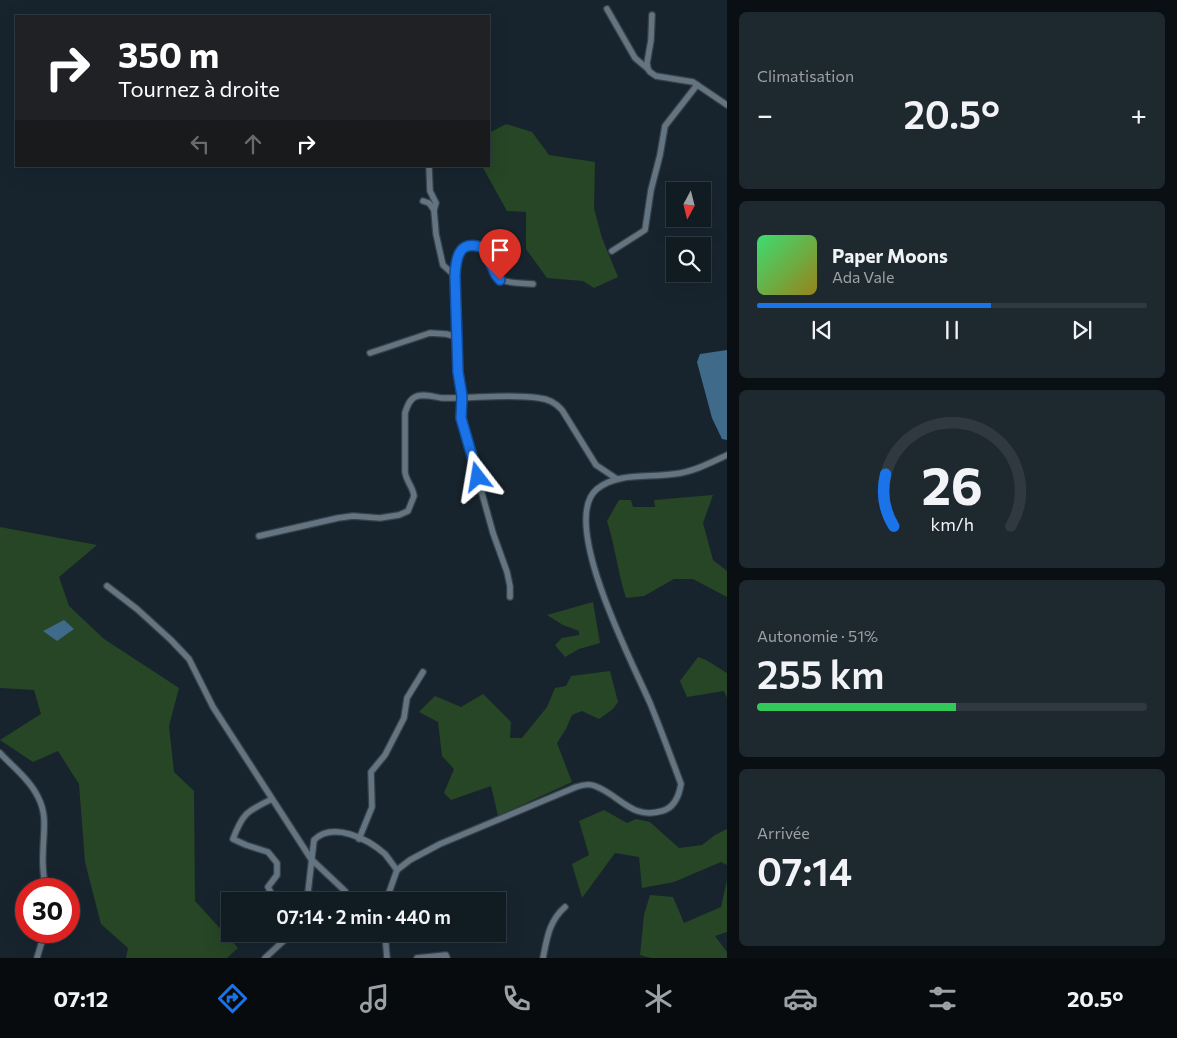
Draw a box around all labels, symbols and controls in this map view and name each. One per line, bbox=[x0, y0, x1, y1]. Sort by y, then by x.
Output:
text: 350 m bbox=[118, 32, 219, 75]
icon: right bbox=[35, 35, 100, 100]
text: Climatisation bbox=[757, 66, 854, 85]
text: Tournez à droite bbox=[118, 75, 280, 102]
text: 20.5° bbox=[904, 90, 1000, 137]
text: − bbox=[757, 97, 773, 131]
text: + bbox=[1131, 97, 1147, 131]
icon: left bbox=[186, 130, 214, 158]
icon: ahead bbox=[239, 130, 267, 158]
icon: right bbox=[292, 130, 320, 158]
north arrow bbox=[666, 182, 711, 228]
map controls bbox=[666, 182, 711, 282]
pin bbox=[479, 229, 521, 280]
icon: arrive bbox=[486, 236, 514, 264]
button: search bbox=[666, 237, 711, 282]
text: Paper Moons bbox=[832, 244, 948, 267]
text: Ada Vale bbox=[832, 267, 894, 286]
icon: previous bbox=[808, 316, 836, 344]
icon: pause bbox=[938, 316, 966, 344]
icon: next bbox=[1068, 316, 1096, 344]
position arrow bbox=[451, 450, 503, 502]
text: 26 bbox=[921, 452, 983, 516]
text: km/h bbox=[930, 513, 974, 535]
text: Autonomie · 51% bbox=[757, 626, 878, 645]
text: 255 km bbox=[757, 650, 884, 697]
text: Arrivée bbox=[757, 823, 810, 842]
text: 07:14 bbox=[757, 847, 852, 894]
speed limit sign: 30 bbox=[15, 878, 80, 943]
text: 07:14 · 2 min · 440 m bbox=[276, 905, 451, 928]
icon: directions bbox=[215, 981, 250, 1016]
icon: music bbox=[357, 981, 392, 1016]
icon: phone bbox=[499, 981, 534, 1016]
icon: climate bbox=[641, 981, 676, 1016]
icon: car bbox=[783, 981, 818, 1016]
icon: filters bbox=[925, 981, 960, 1016]
text: 07:12 bbox=[53, 985, 108, 1012]
text: 20.5° bbox=[1067, 985, 1123, 1012]

